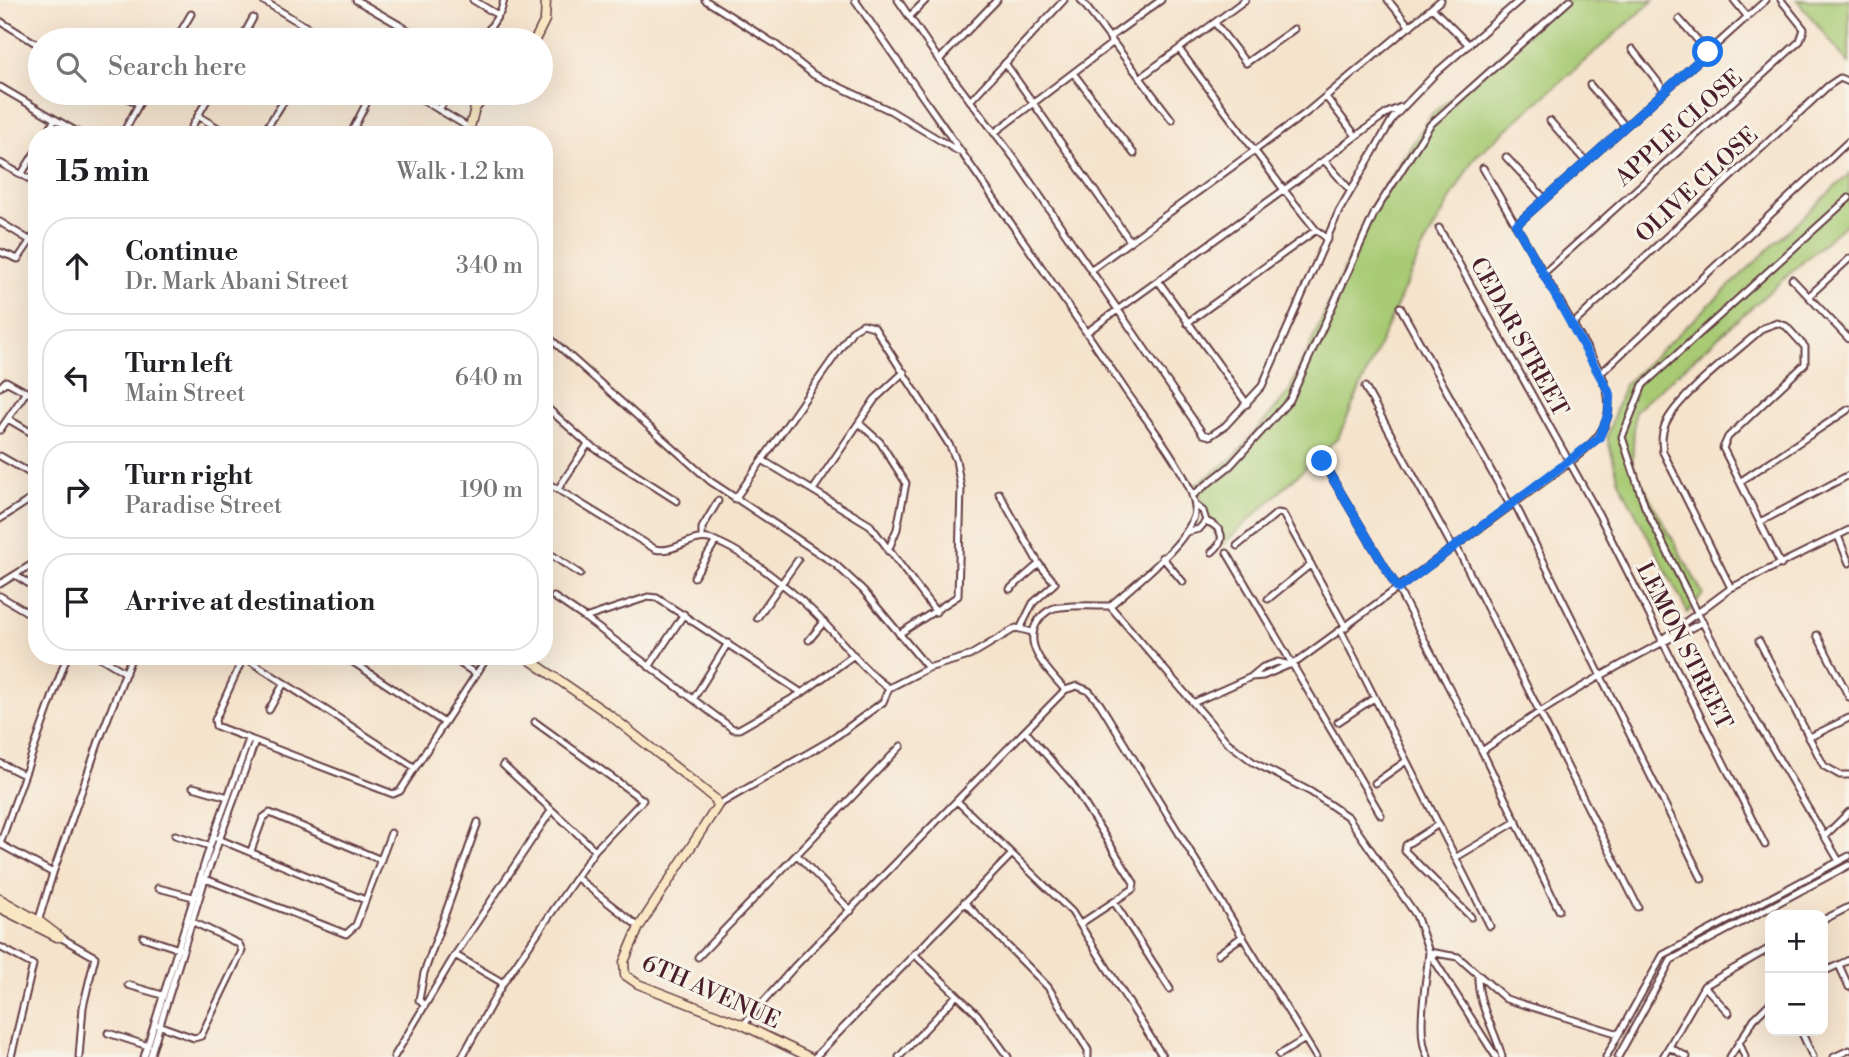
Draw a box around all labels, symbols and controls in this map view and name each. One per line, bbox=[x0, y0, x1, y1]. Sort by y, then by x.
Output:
search box bbox=[28, 28, 553, 105]
route start bbox=[1692, 36, 1723, 67]
icon: search bbox=[52, 48, 90, 86]
text: Search here bbox=[108, 51, 247, 83]
street label: APPLE CLOSE bbox=[1609, 64, 1748, 193]
street label: OLIVE CLOSE bbox=[1630, 121, 1764, 249]
text: 15 min bbox=[56, 153, 149, 191]
text: Walk · 1.2 km bbox=[396, 158, 525, 186]
text: Continue bbox=[125, 236, 238, 268]
icon: ahead bbox=[58, 247, 96, 285]
text: 340 m bbox=[456, 252, 523, 280]
street label: CEDAR STREET bbox=[1464, 253, 1574, 421]
text: Dr. Mark Abani Street bbox=[125, 268, 349, 296]
text: Turn left bbox=[125, 348, 233, 380]
icon: left bbox=[58, 359, 96, 397]
text: 640 m bbox=[455, 364, 523, 392]
text: Main Street bbox=[125, 380, 245, 408]
route end bbox=[1306, 445, 1337, 476]
text: Turn right bbox=[125, 460, 253, 492]
icon: right bbox=[58, 471, 96, 509]
text: 190 m bbox=[460, 476, 523, 504]
text: Paradise Street bbox=[125, 492, 282, 520]
street label: LEMON STREET bbox=[1630, 558, 1738, 734]
icon: arrive bbox=[58, 583, 96, 621]
text: Arrive at destination bbox=[125, 586, 375, 618]
map controls bbox=[1765, 910, 1828, 1036]
button: + bbox=[1765, 910, 1828, 973]
street label: 6TH AVENUE bbox=[637, 949, 785, 1035]
button: − bbox=[1765, 973, 1828, 1036]

